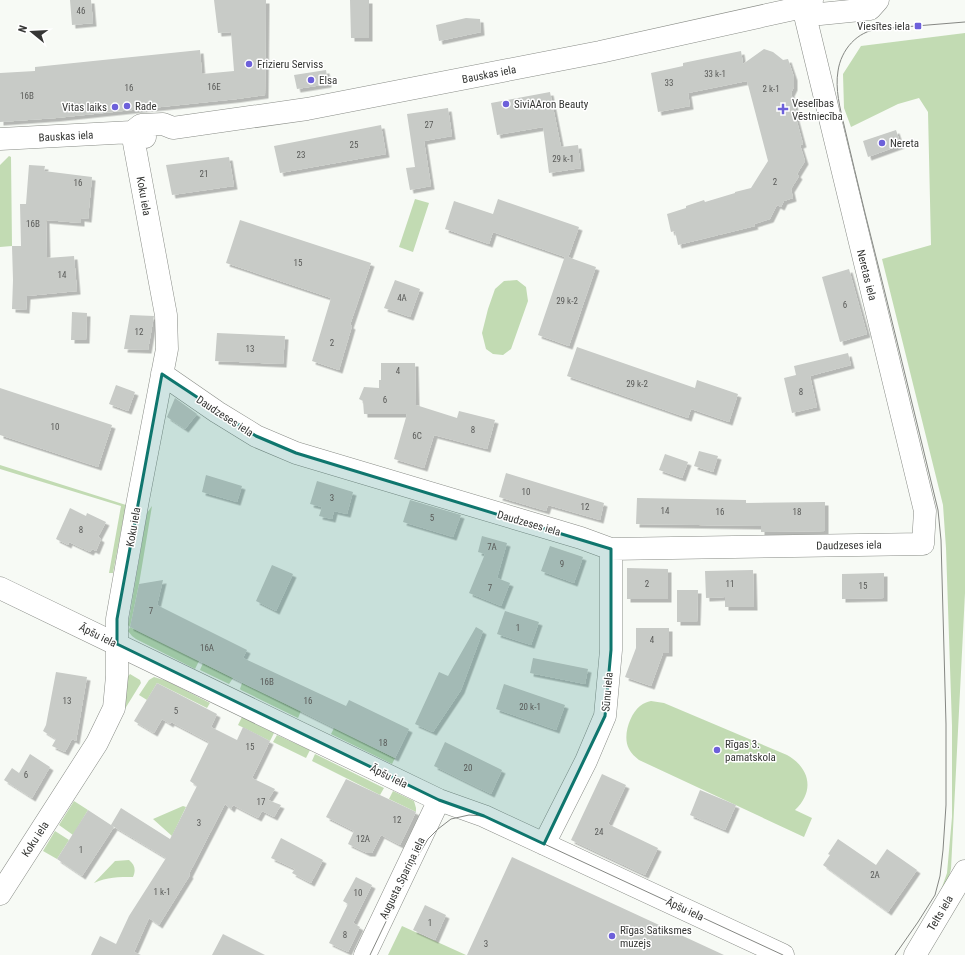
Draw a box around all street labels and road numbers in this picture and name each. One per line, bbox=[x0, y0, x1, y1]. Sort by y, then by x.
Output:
street label: Bauskas iela bbox=[461, 63, 517, 86]
street label: Bauskas iela bbox=[38, 129, 94, 144]
street label: Koku iela bbox=[134, 175, 153, 217]
street label: Neretas iela bbox=[854, 248, 879, 302]
street label: Daudzeses iela bbox=[194, 393, 256, 440]
street label: Koku iela bbox=[124, 506, 143, 548]
street label: Daudzeses iela bbox=[496, 508, 562, 539]
street label: Daudzeses iela bbox=[816, 538, 882, 553]
street label: Āpšu iela bbox=[77, 621, 119, 650]
street label: Sūnu iela bbox=[599, 672, 616, 712]
street label: Āpšu iela bbox=[368, 762, 410, 791]
street label: Koku iela bbox=[19, 819, 52, 859]
street label: Augusta Spariņa iela bbox=[377, 835, 428, 921]
street label: Telts iela bbox=[925, 893, 956, 933]
street label: Āpšu iela bbox=[664, 895, 706, 924]

